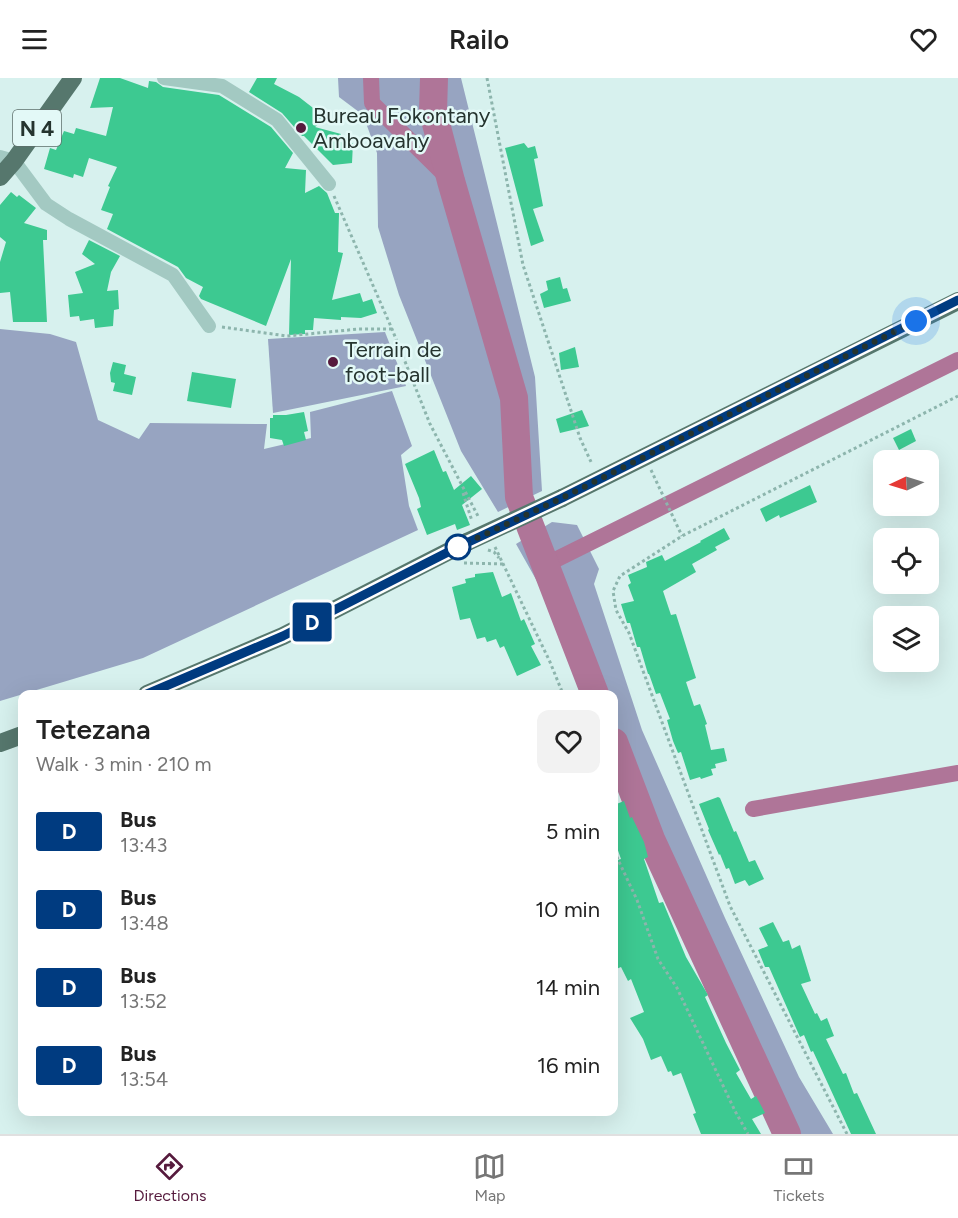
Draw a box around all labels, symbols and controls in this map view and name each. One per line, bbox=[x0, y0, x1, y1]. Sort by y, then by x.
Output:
icon: menu bbox=[18, 23, 51, 56]
text: Railo bbox=[449, 23, 509, 56]
icon: heart bbox=[907, 23, 940, 56]
place label: Bureau Fokontany Amboavahy bbox=[313, 102, 491, 154]
road number: N 4 bbox=[13, 110, 61, 146]
marker: Bureau Fokontany Amboavahy bbox=[294, 121, 308, 135]
your location bbox=[901, 306, 931, 336]
place label: Terrain de foot-ball bbox=[345, 336, 442, 388]
marker: Terrain de foot-ball bbox=[326, 355, 340, 369]
north arrow bbox=[873, 450, 939, 516]
map controls bbox=[873, 450, 939, 672]
button: locate bbox=[873, 528, 939, 594]
unlabelled marker bbox=[445, 534, 471, 560]
line badge: D bbox=[292, 602, 332, 642]
button: layers bbox=[873, 606, 939, 672]
text: D bbox=[305, 610, 319, 635]
button: heart bbox=[537, 710, 600, 773]
text: Tetezana bbox=[36, 712, 151, 746]
text: Walk · 3 min · 210 m bbox=[36, 752, 211, 776]
text: Bus bbox=[120, 806, 156, 833]
text: 5 min bbox=[546, 818, 600, 845]
text: D bbox=[62, 819, 76, 844]
text: 13:43 bbox=[120, 833, 168, 857]
text: Bus bbox=[120, 884, 156, 911]
text: 10 min bbox=[535, 896, 600, 923]
text: D bbox=[62, 897, 76, 922]
text: 13:48 bbox=[120, 911, 169, 935]
text: Bus bbox=[120, 962, 156, 989]
text: 14 min bbox=[536, 974, 600, 1001]
text: D bbox=[62, 975, 76, 1000]
text: 13:52 bbox=[120, 989, 167, 1013]
text: Bus bbox=[120, 1040, 156, 1067]
text: 16 min bbox=[537, 1052, 600, 1079]
text: D bbox=[62, 1053, 76, 1078]
text: 13:54 bbox=[120, 1067, 168, 1091]
tab: Directions bbox=[134, 1150, 206, 1205]
tab: Map bbox=[473, 1150, 506, 1205]
tab: Tickets bbox=[773, 1150, 824, 1205]

